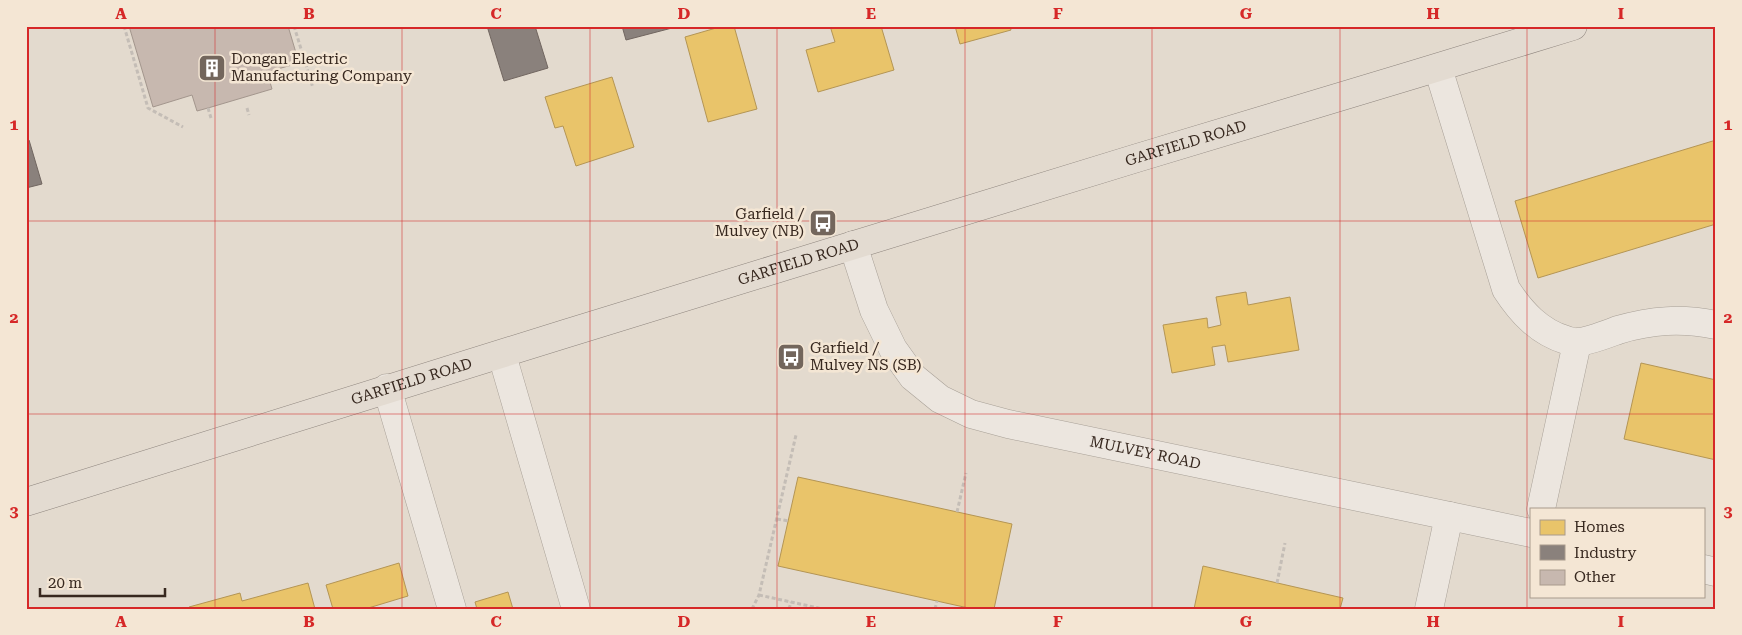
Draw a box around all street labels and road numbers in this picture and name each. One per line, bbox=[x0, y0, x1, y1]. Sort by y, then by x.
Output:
street label: GARFIELD ROAD bbox=[1123, 117, 1249, 170]
street label: GARFIELD ROAD bbox=[736, 235, 861, 289]
street label: GARFIELD ROAD bbox=[349, 354, 474, 409]
street label: MULVEY ROAD bbox=[1088, 432, 1203, 473]

